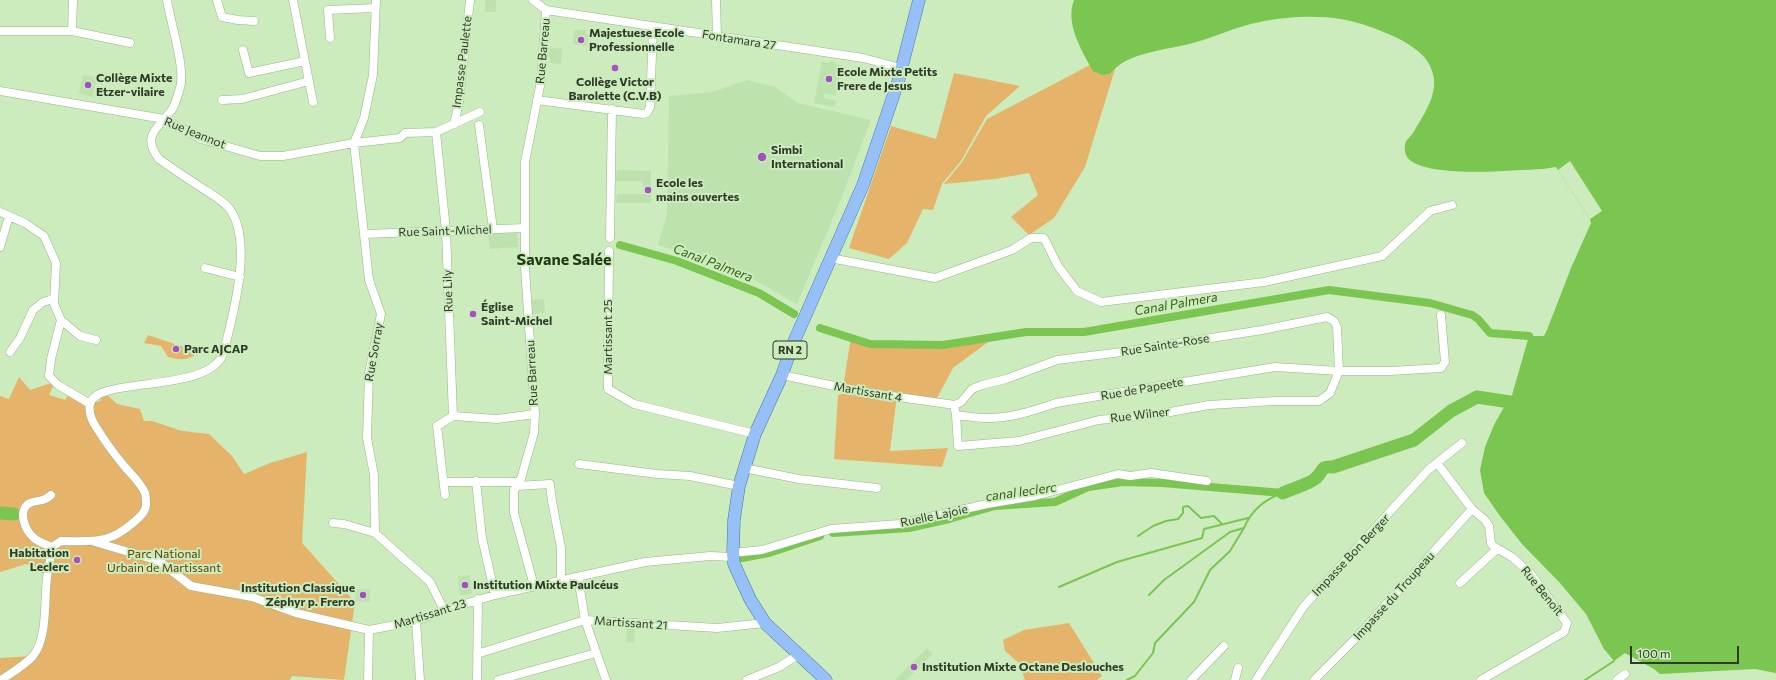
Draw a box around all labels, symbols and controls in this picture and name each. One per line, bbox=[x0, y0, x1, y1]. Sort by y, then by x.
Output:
street label: Impasse Paulette bbox=[449, 15, 475, 109]
street label: Rue Barreau bbox=[533, 17, 553, 85]
place label: Majestuese Ecole Professionnelle bbox=[589, 26, 684, 54]
street label: Fontamara 27 bbox=[701, 27, 777, 53]
marker: Majestuese Ecole Professionnelle bbox=[576, 35, 586, 45]
marker: Collège Victor Barolette (C.V.B) bbox=[610, 63, 620, 73]
place label: Ecole Mixte Petits Frere de Jesus bbox=[837, 65, 937, 93]
place label: Collège Mixte Etzer-vilaire bbox=[96, 71, 172, 99]
marker: Ecole Mixte Petits Frere de Jesus bbox=[824, 74, 834, 84]
place label: Collège Victor Barolette (C.V.B) bbox=[568, 75, 662, 103]
marker: Collège Mixte Etzer-vilaire bbox=[83, 80, 93, 90]
street label: Rue Jeannot bbox=[162, 114, 228, 152]
place label: Simbi International bbox=[771, 143, 843, 171]
marker: Simbi International bbox=[756, 151, 768, 163]
place label: Ecole les mains ouvertes bbox=[656, 176, 739, 204]
marker: Ecole les mains ouvertes bbox=[643, 185, 653, 195]
street label: Rue Saint-Michel bbox=[398, 222, 492, 240]
water label: Canal Palmera bbox=[671, 241, 755, 285]
district label: Savane Salée bbox=[517, 250, 611, 270]
street label: Rue Lily bbox=[440, 270, 456, 312]
water label: Canal Palmera bbox=[1133, 289, 1219, 319]
street label: Martissant 25 bbox=[601, 299, 615, 375]
place label: Église Saint-Michel bbox=[481, 300, 552, 328]
marker: Église Saint-Michel bbox=[468, 309, 478, 319]
street label: Rue Sorray bbox=[362, 322, 386, 382]
street label: Rue Sainte-Rose bbox=[1120, 331, 1210, 359]
street label: Rue Barreau bbox=[523, 340, 541, 406]
road number: RN 2 bbox=[773, 341, 807, 359]
place label: Parc AJCAP bbox=[184, 342, 248, 356]
marker: Parc AJCAP bbox=[171, 344, 181, 354]
street label: Rue de Papeete bbox=[1100, 375, 1184, 403]
street label: Martissant 4 bbox=[833, 379, 903, 405]
street label: Rue Wilner bbox=[1110, 404, 1170, 426]
water label: canal leclerc bbox=[985, 479, 1057, 505]
street label: Ruelle Lajoie bbox=[899, 502, 969, 530]
street label: Impasse Bon Berger bbox=[1309, 511, 1393, 599]
place label: Habitation Leclerc bbox=[9, 546, 69, 574]
park label: Parc National Urbain de Martissant bbox=[107, 547, 221, 575]
street label: Impasse du Troupeau bbox=[1350, 549, 1438, 643]
marker: Habitation Leclerc bbox=[72, 555, 82, 565]
street label: Rue Benoît bbox=[1518, 563, 1566, 619]
place label: Institution Mixte Paulcéus bbox=[473, 578, 619, 592]
marker: Institution Mixte Paulcéus bbox=[460, 580, 470, 590]
place label: Institution Classique Zéphyr p. Frerro bbox=[241, 581, 355, 609]
marker: Institution Classique Zéphyr p. Frerro bbox=[358, 590, 368, 600]
street label: Martissant 23 bbox=[392, 596, 468, 632]
street label: Martissant 21 bbox=[594, 613, 668, 633]
scale bar bbox=[1632, 638, 1741, 664]
text: 100 m bbox=[1637, 646, 1671, 660]
place label: Institution Mixte Octane Deslouches bbox=[922, 660, 1124, 674]
marker: Institution Mixte Octane Deslouches bbox=[909, 662, 919, 672]

